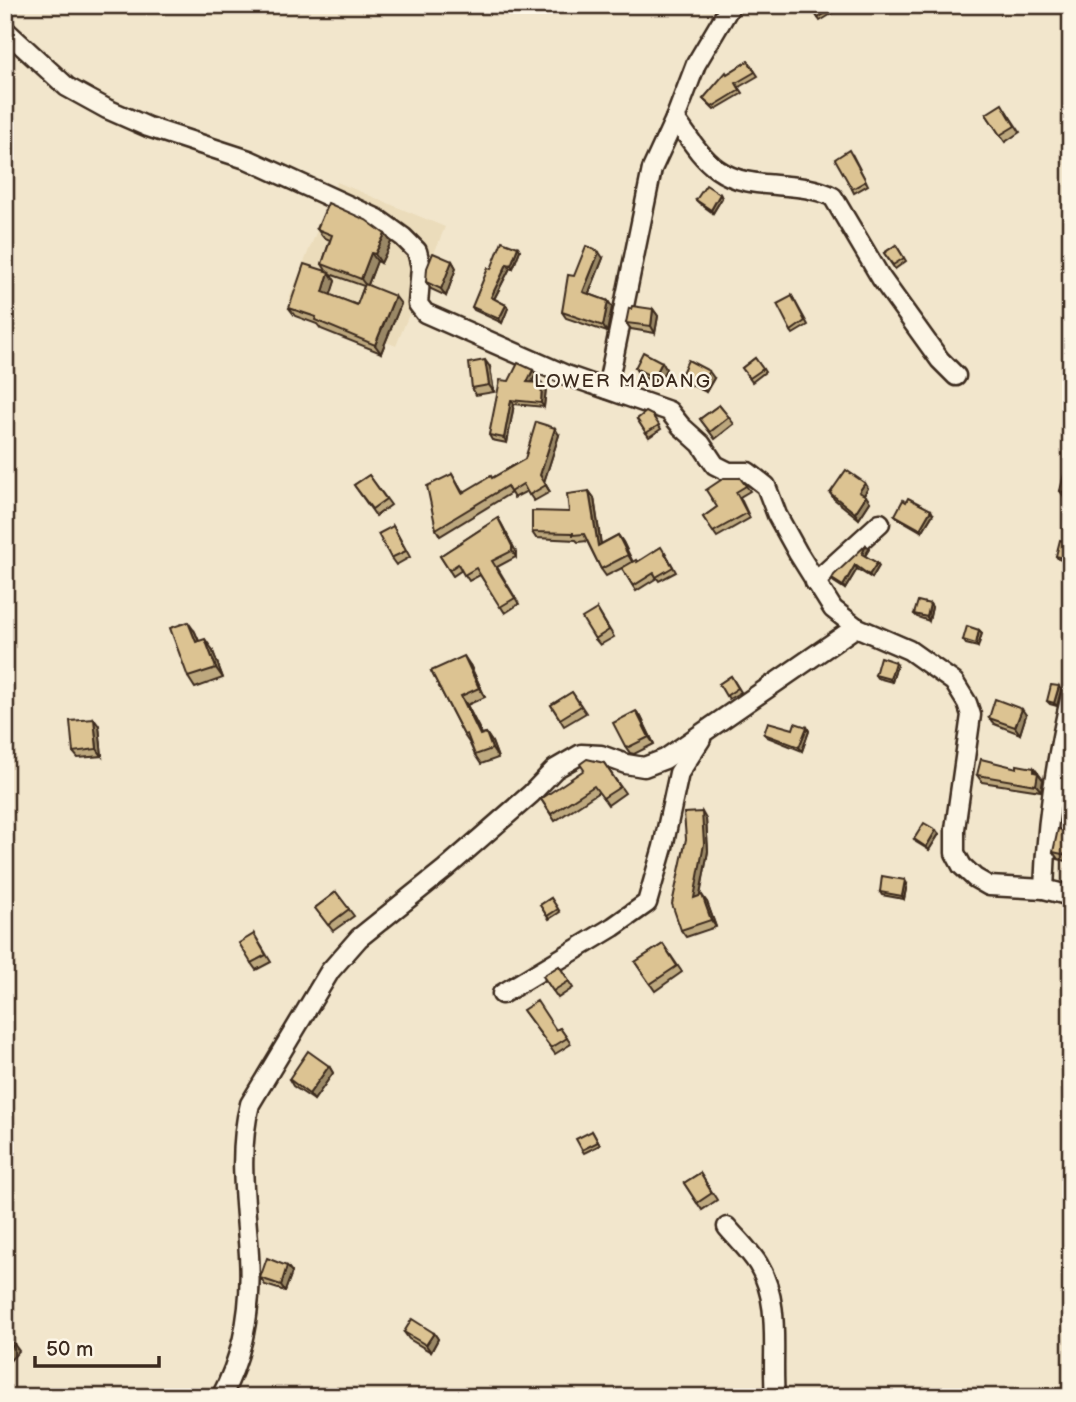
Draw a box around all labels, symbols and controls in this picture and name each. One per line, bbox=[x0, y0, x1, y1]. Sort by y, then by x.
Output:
district label: LOWER MADANG bbox=[534, 370, 712, 393]
scale bar bbox=[35, 1325, 159, 1369]
text: 50 m bbox=[46, 1337, 93, 1362]

